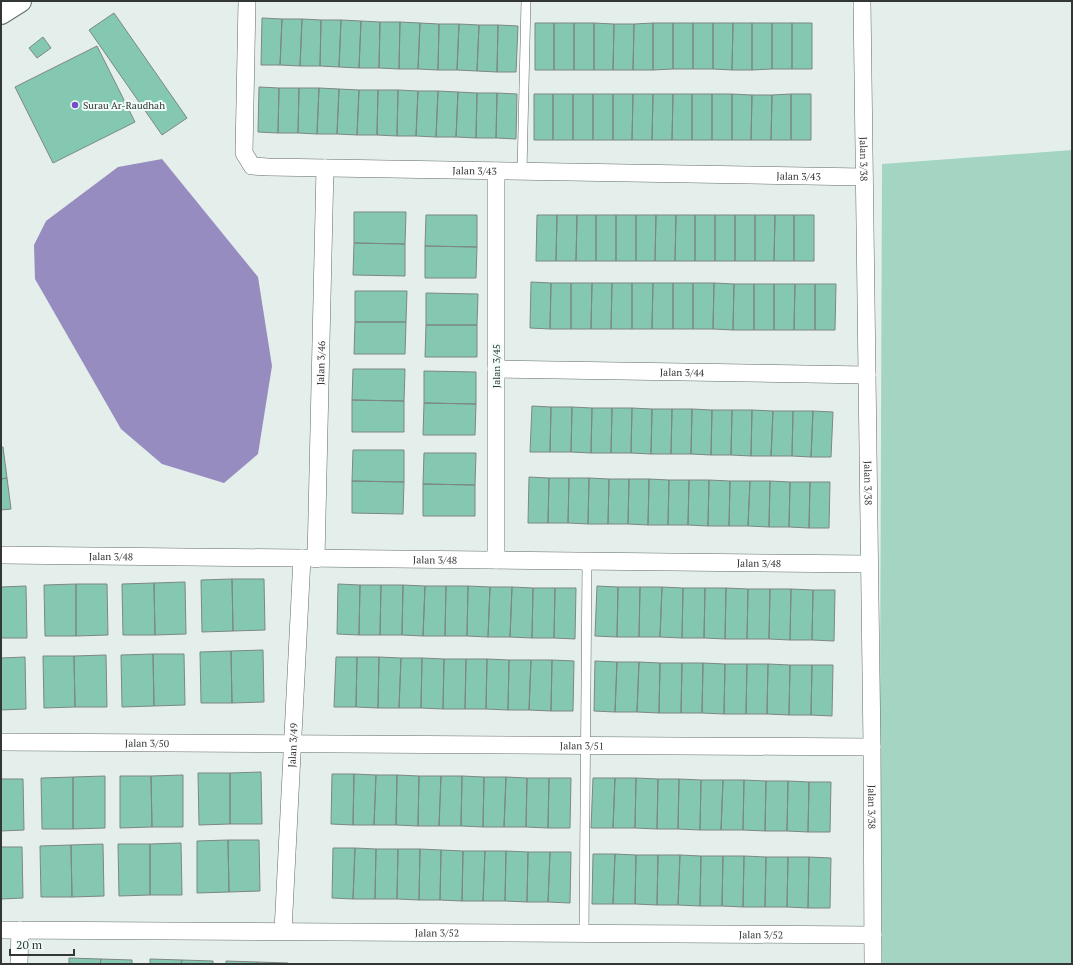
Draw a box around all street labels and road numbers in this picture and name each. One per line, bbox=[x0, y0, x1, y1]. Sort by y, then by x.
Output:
street label: Jalan 3/38 bbox=[857, 137, 871, 181]
street label: Jalan 3/43 bbox=[452, 164, 497, 177]
street label: Jalan 3/43 bbox=[776, 169, 821, 183]
street label: Jalan 3/46 bbox=[314, 340, 328, 385]
street label: Jalan 3/45 bbox=[490, 344, 503, 388]
street label: Jalan 3/44 bbox=[660, 365, 705, 379]
street label: Jalan 3/38 bbox=[862, 461, 875, 505]
street label: Jalan 3/48 bbox=[89, 549, 133, 563]
street label: Jalan 3/48 bbox=[413, 553, 457, 566]
street label: Jalan 3/48 bbox=[737, 556, 781, 570]
street label: Jalan 3/49 bbox=[285, 723, 300, 768]
street label: Jalan 3/50 bbox=[125, 736, 169, 749]
street label: Jalan 3/51 bbox=[560, 739, 604, 752]
street label: Jalan 3/38 bbox=[866, 785, 879, 829]
street label: Jalan 3/52 bbox=[415, 926, 459, 939]
street label: Jalan 3/52 bbox=[739, 928, 783, 941]

